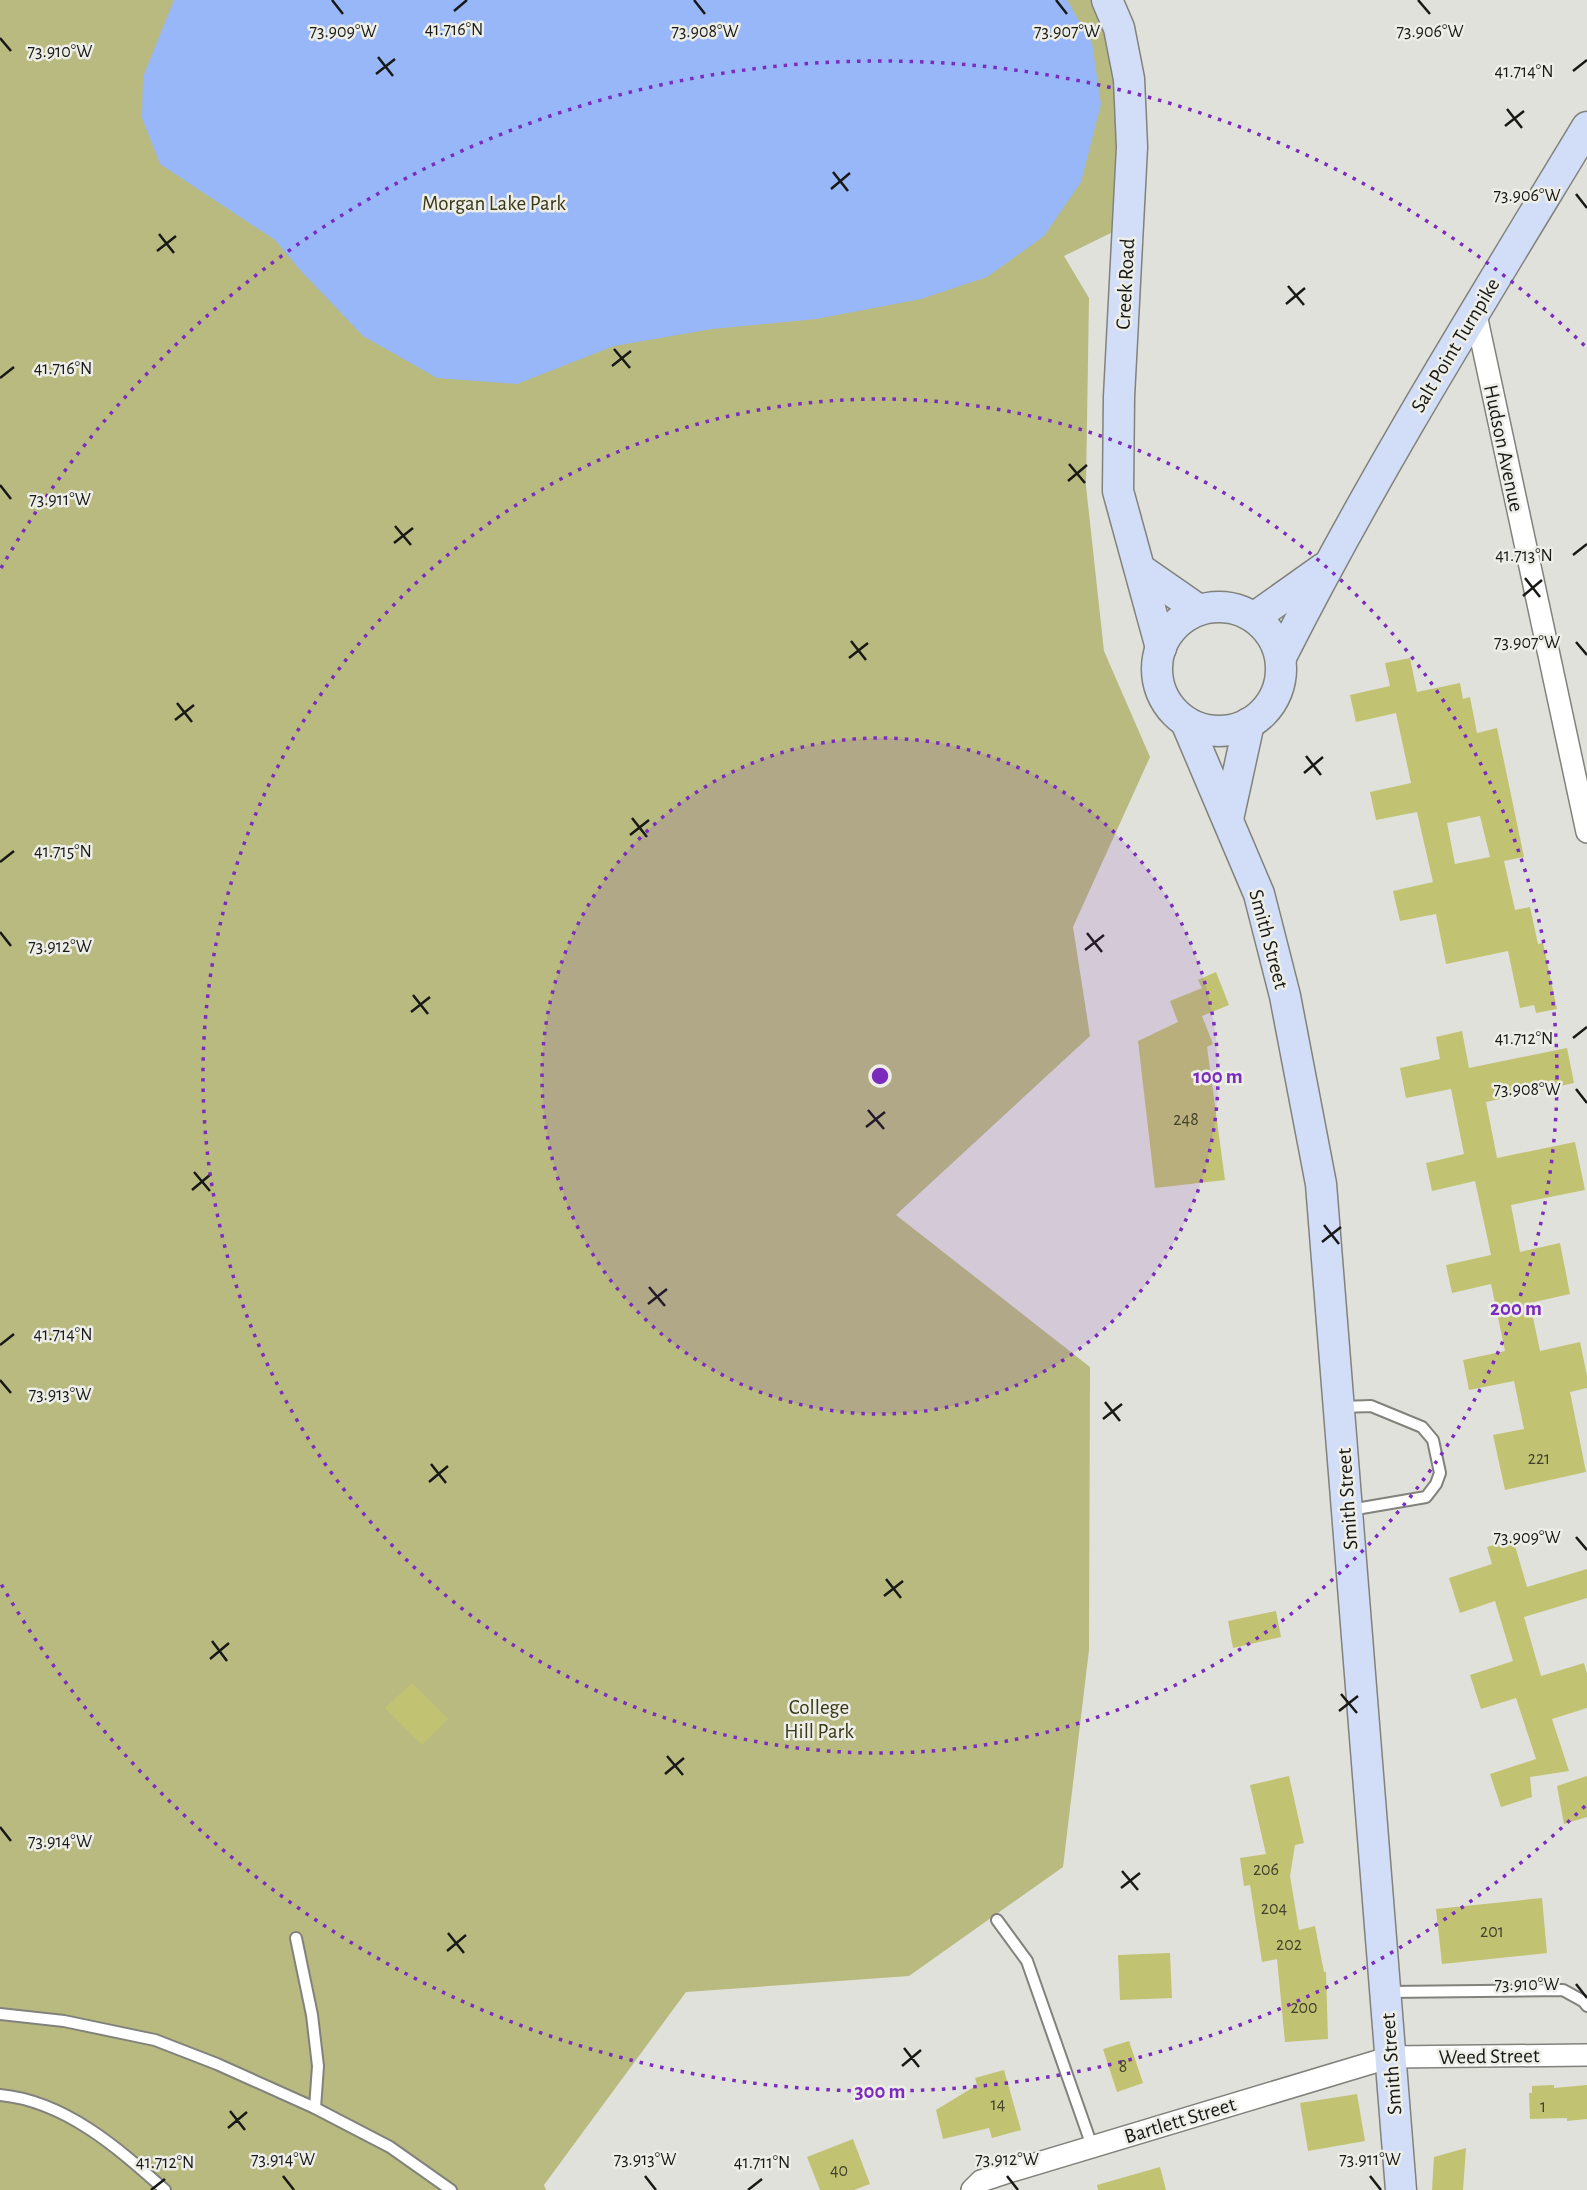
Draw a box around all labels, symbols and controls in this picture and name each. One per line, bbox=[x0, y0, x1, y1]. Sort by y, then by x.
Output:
text: 41.716°N bbox=[425, 21, 483, 39]
text: 73.909°W bbox=[309, 23, 377, 41]
text: 73.908°W bbox=[671, 23, 739, 41]
text: 73.907°W bbox=[1034, 23, 1100, 41]
text: 73.906°W bbox=[1396, 23, 1464, 41]
text: 73.910°W bbox=[28, 43, 92, 61]
text: 41.714°N bbox=[1495, 63, 1553, 81]
text: 73.906°W bbox=[1493, 187, 1561, 205]
park label: Morgan Lake Park bbox=[422, 193, 566, 214]
street label: Creek Road bbox=[1113, 238, 1138, 330]
street label: Salt Point Turnpike bbox=[1407, 274, 1504, 416]
text: 41.716°N bbox=[34, 360, 92, 378]
street label: Hudson Avenue bbox=[1480, 383, 1527, 513]
text: 73.911°W bbox=[29, 491, 91, 509]
text: 41.713°N bbox=[1495, 547, 1553, 565]
text: 73.907°W bbox=[1494, 634, 1560, 652]
text: 41.715°N bbox=[34, 843, 92, 861]
street label: Smith Street bbox=[1245, 887, 1292, 991]
text: 73.912°W bbox=[28, 938, 92, 956]
text: 41.712°N bbox=[1495, 1030, 1553, 1048]
centre of rings bbox=[868, 1064, 892, 1088]
text: 100 m bbox=[1193, 1066, 1243, 1087]
text: 73.908°W bbox=[1493, 1081, 1561, 1099]
house number: 248 bbox=[1173, 1111, 1199, 1129]
text: 200 m bbox=[1490, 1298, 1542, 1319]
text: 41.714°N bbox=[34, 1326, 92, 1344]
text: 73.913°W bbox=[29, 1386, 91, 1404]
street label: Smith Street bbox=[1333, 1447, 1362, 1551]
house number: 221 bbox=[1528, 1450, 1550, 1468]
text: 73.909°W bbox=[1493, 1529, 1561, 1547]
park label: College Hill Park bbox=[784, 1697, 854, 1742]
text: 73.914°W bbox=[28, 1833, 92, 1851]
house number: 206 bbox=[1253, 1861, 1279, 1879]
house number: 204 bbox=[1261, 1900, 1288, 1918]
house number: 201 bbox=[1480, 1923, 1504, 1941]
house number: 202 bbox=[1276, 1936, 1302, 1954]
text: 73.910°W bbox=[1495, 1976, 1559, 1994]
house number: 200 bbox=[1290, 1999, 1318, 2017]
street label: Smith Street bbox=[1377, 2012, 1406, 2116]
street label: Weed Street bbox=[1438, 2045, 1540, 2068]
house number: 8 bbox=[1119, 2058, 1127, 2076]
text: 300 m bbox=[854, 2081, 906, 2102]
street label: Bartlett Street bbox=[1122, 2093, 1239, 2147]
house number: 14 bbox=[991, 2096, 1006, 2114]
house number: 1 bbox=[1540, 2098, 1546, 2116]
text: 73.914°W bbox=[251, 2151, 315, 2169]
text: 73.913°W bbox=[614, 2151, 676, 2169]
text: 73.912°W bbox=[975, 2151, 1039, 2169]
text: 73.911°W bbox=[1339, 2151, 1401, 2169]
text: 41.712°N bbox=[136, 2154, 194, 2172]
text: 41.711°N bbox=[734, 2154, 790, 2172]
house number: 40 bbox=[830, 2162, 848, 2180]

